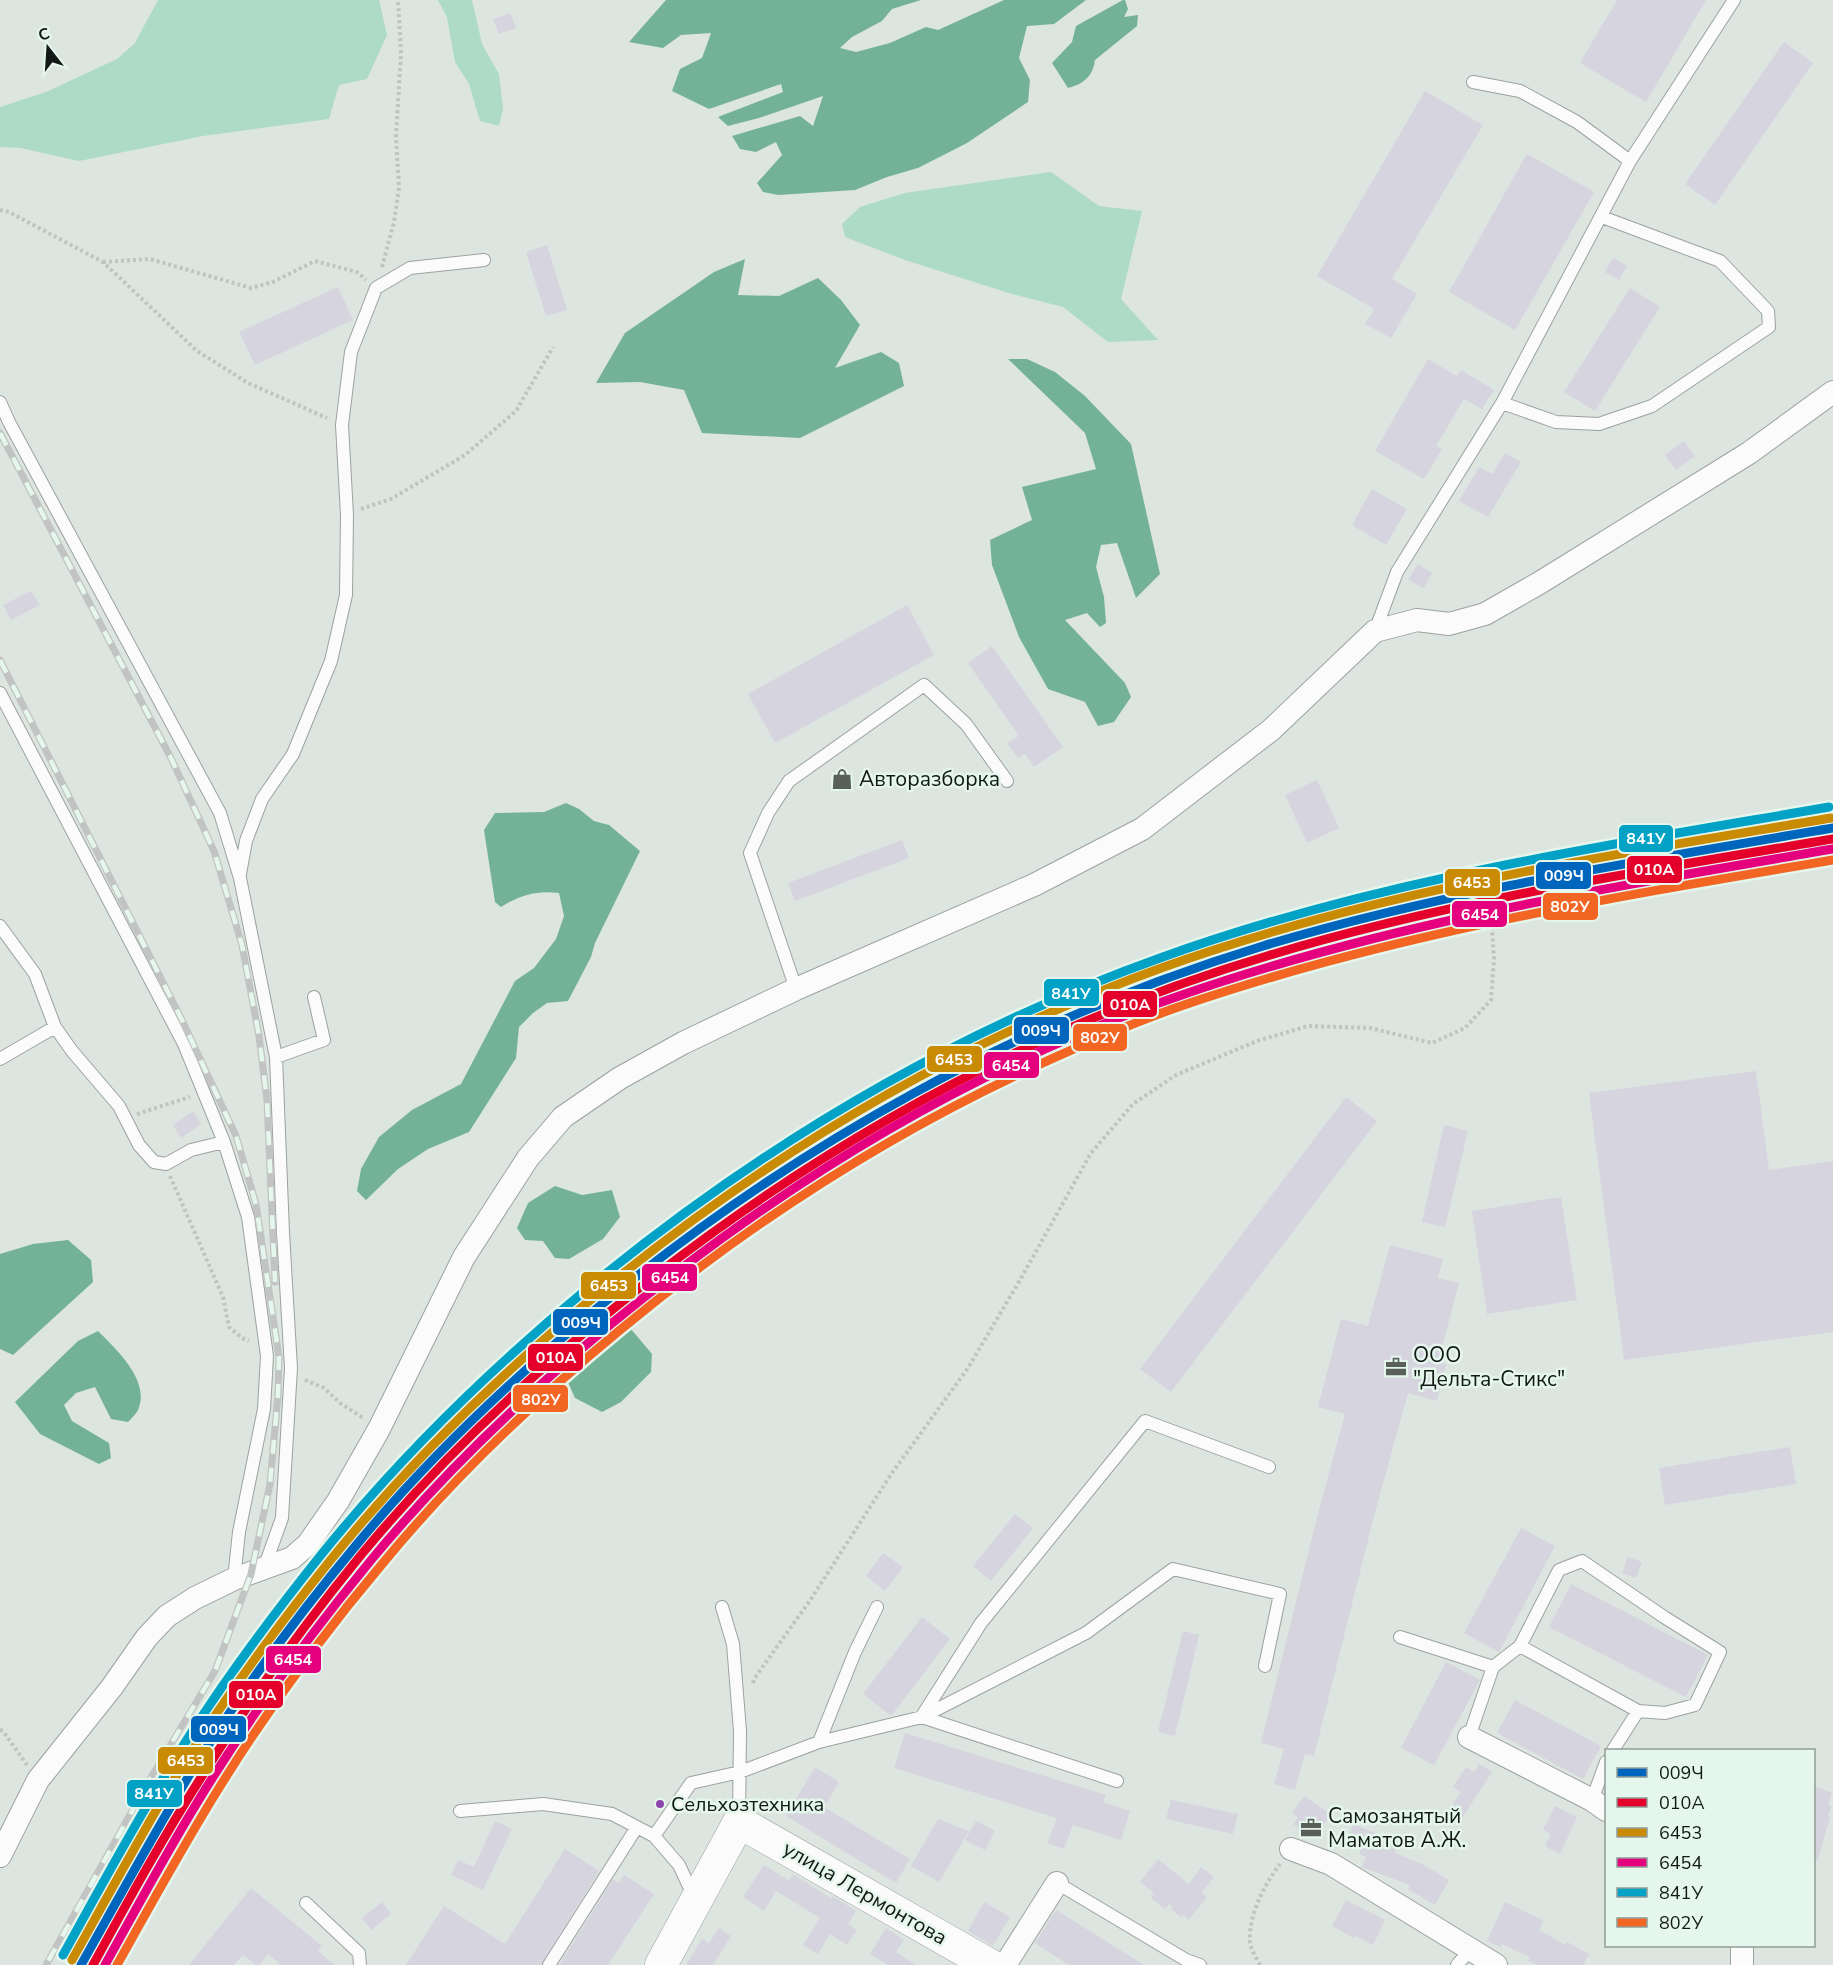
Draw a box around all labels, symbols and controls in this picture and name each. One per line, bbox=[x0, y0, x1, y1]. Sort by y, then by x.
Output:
north arrow bbox=[18, 18, 78, 78]
text: С bbox=[35, 22, 52, 47]
place label: Авторазборка bbox=[859, 765, 1000, 793]
shop icon: Авторазборка bbox=[830, 767, 854, 791]
line badge: 841У bbox=[1618, 824, 1674, 853]
text: 841У bbox=[1626, 828, 1666, 850]
line badge: 010А bbox=[1626, 855, 1683, 884]
text: 010А bbox=[1634, 859, 1674, 881]
line badge: 009Ч bbox=[1535, 861, 1592, 890]
text: 009Ч bbox=[1544, 865, 1584, 887]
line badge: 6453 bbox=[1444, 868, 1501, 897]
text: 6453 bbox=[1453, 872, 1491, 894]
line badge: 802У bbox=[1542, 892, 1599, 921]
text: 802У bbox=[1550, 896, 1590, 918]
line badge: 6454 bbox=[1451, 900, 1508, 928]
text: 6454 bbox=[1461, 904, 1500, 926]
line badge: 841У bbox=[1043, 978, 1100, 1007]
text: 841У bbox=[1051, 983, 1091, 1005]
line badge: 010А bbox=[1102, 990, 1158, 1018]
text: 010А bbox=[1110, 994, 1150, 1016]
line badge: 009Ч bbox=[1013, 1016, 1070, 1045]
text: 009Ч bbox=[1021, 1020, 1061, 1042]
line badge: 802У bbox=[1072, 1023, 1128, 1052]
text: 802У bbox=[1080, 1027, 1120, 1049]
line badge: 6453 bbox=[926, 1045, 983, 1073]
text: 6453 bbox=[935, 1049, 973, 1071]
line badge: 6454 bbox=[983, 1051, 1040, 1079]
text: 6454 bbox=[992, 1055, 1031, 1077]
line badge: 6454 bbox=[641, 1263, 698, 1292]
text: 6454 bbox=[651, 1267, 690, 1289]
line badge: 6453 bbox=[580, 1271, 637, 1300]
text: 6453 bbox=[590, 1275, 628, 1297]
line badge: 009Ч bbox=[552, 1308, 609, 1336]
text: 009Ч bbox=[561, 1312, 601, 1334]
place label: ООО "Дельта-Стикс" bbox=[1413, 1341, 1565, 1393]
line badge: 010А bbox=[527, 1343, 584, 1372]
text: 010А bbox=[536, 1347, 576, 1369]
office icon: ООО "Дельта-Стикс" bbox=[1384, 1355, 1408, 1379]
line badge: 802У bbox=[512, 1384, 569, 1413]
text: 802У bbox=[521, 1389, 561, 1411]
line badge: 6454 bbox=[265, 1645, 322, 1674]
text: 6454 bbox=[274, 1649, 313, 1671]
line badge: 010А bbox=[228, 1680, 284, 1709]
text: 010А bbox=[236, 1684, 276, 1706]
line badge: 009Ч bbox=[190, 1715, 247, 1743]
text: 009Ч bbox=[199, 1719, 239, 1741]
line badge: 6453 bbox=[157, 1746, 214, 1775]
legend bbox=[1605, 1749, 1815, 1947]
text: 6453 bbox=[167, 1750, 205, 1772]
text: 009Ч bbox=[1659, 1761, 1704, 1785]
line badge: 841У bbox=[126, 1779, 183, 1808]
text: 841У bbox=[134, 1783, 174, 1805]
place label: Сельхозтехника bbox=[671, 1791, 824, 1818]
text: 010А bbox=[1659, 1791, 1705, 1815]
marker: Сельхозтехника bbox=[654, 1798, 666, 1810]
place label: Самозанятый Маматов А.Ж. bbox=[1328, 1802, 1466, 1854]
office icon: Самозанятый Маматов А.Ж. bbox=[1299, 1816, 1323, 1840]
text: 6453 bbox=[1659, 1821, 1702, 1845]
street label: улица Лермонтова bbox=[778, 1835, 952, 1951]
text: 6454 bbox=[1659, 1851, 1702, 1875]
text: 841У bbox=[1659, 1881, 1703, 1905]
text: 802У bbox=[1659, 1911, 1703, 1935]

